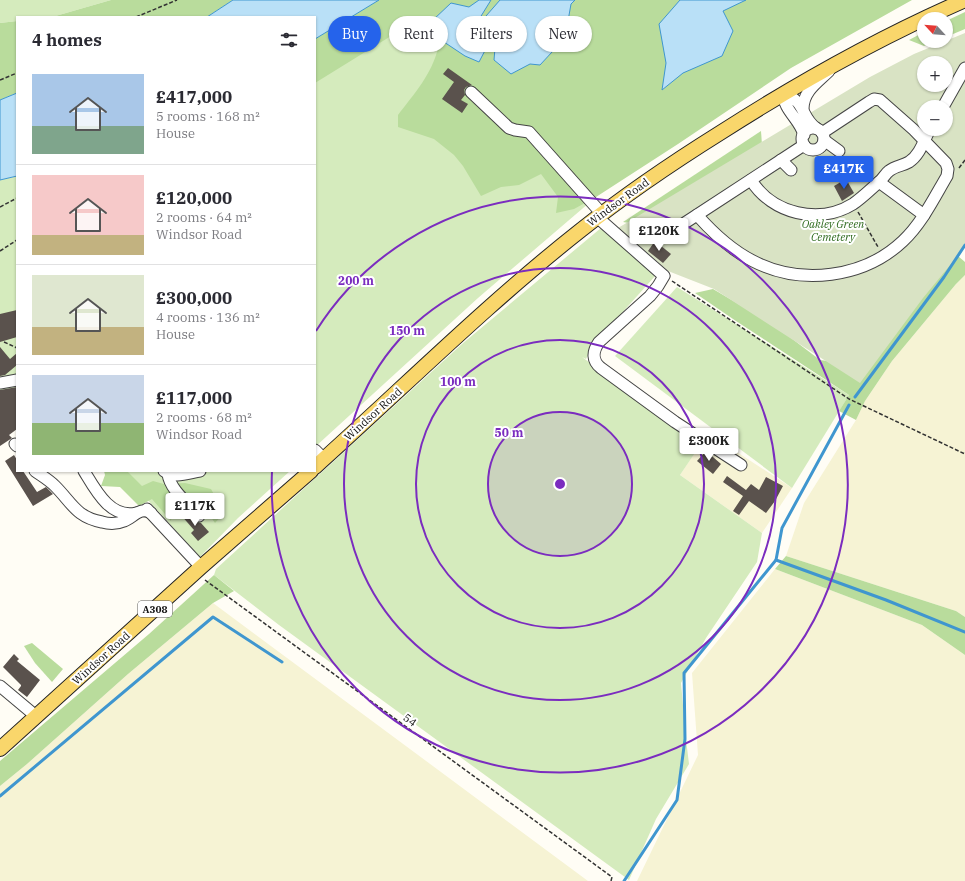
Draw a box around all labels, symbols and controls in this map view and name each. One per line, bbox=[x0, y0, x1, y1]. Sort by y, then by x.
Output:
north arrow bbox=[917, 12, 953, 48]
map controls bbox=[917, 12, 953, 136]
chip: Buy bbox=[328, 16, 381, 52]
chip: Rent bbox=[389, 16, 448, 52]
chip: Filters bbox=[456, 16, 527, 52]
chip: New bbox=[535, 16, 592, 52]
text: 4 homes bbox=[32, 29, 102, 51]
icon: filters bbox=[278, 29, 300, 51]
button: + bbox=[917, 56, 953, 92]
text: £417,000 bbox=[156, 86, 232, 108]
icon: home bbox=[64, 90, 112, 138]
button: − bbox=[917, 100, 953, 136]
text: 5 rooms · 168 m² bbox=[156, 108, 260, 125]
text: House bbox=[156, 125, 195, 142]
pin: £417K bbox=[816, 156, 872, 190]
text: £417K bbox=[823, 160, 865, 177]
street label: Windsor Road bbox=[584, 175, 652, 229]
text: £120,000 bbox=[156, 187, 232, 209]
icon: home bbox=[64, 191, 112, 239]
text: 2 rooms · 64 m² bbox=[156, 209, 252, 226]
park label: Oakley Green Cemetery bbox=[802, 217, 865, 244]
pin: £120K bbox=[631, 218, 687, 252]
text: £120K bbox=[638, 222, 680, 239]
text: Windsor Road bbox=[156, 226, 242, 243]
text: 200 m bbox=[338, 273, 374, 288]
text: £300,000 bbox=[156, 287, 232, 309]
icon: home bbox=[64, 291, 112, 339]
text: 4 rooms · 136 m² bbox=[156, 309, 260, 326]
text: 150 m bbox=[389, 323, 425, 338]
text: House bbox=[156, 326, 195, 343]
text: 100 m bbox=[440, 374, 476, 389]
street label: Windsor Road bbox=[341, 384, 405, 444]
text: £117,000 bbox=[156, 387, 232, 409]
icon: home bbox=[64, 391, 112, 439]
text: 2 rooms · 68 m² bbox=[156, 409, 252, 426]
text: 50 m bbox=[495, 425, 524, 440]
text: Windsor Road bbox=[156, 426, 242, 443]
pin: £300K bbox=[681, 428, 737, 462]
text: £300K bbox=[688, 432, 730, 449]
centre of rings bbox=[553, 477, 567, 491]
pin: £117K bbox=[167, 493, 223, 527]
text: £117K bbox=[174, 497, 216, 514]
road number: A308 bbox=[138, 601, 172, 617]
street label: Windsor Road bbox=[69, 628, 133, 688]
street label: 54 bbox=[401, 710, 420, 730]

